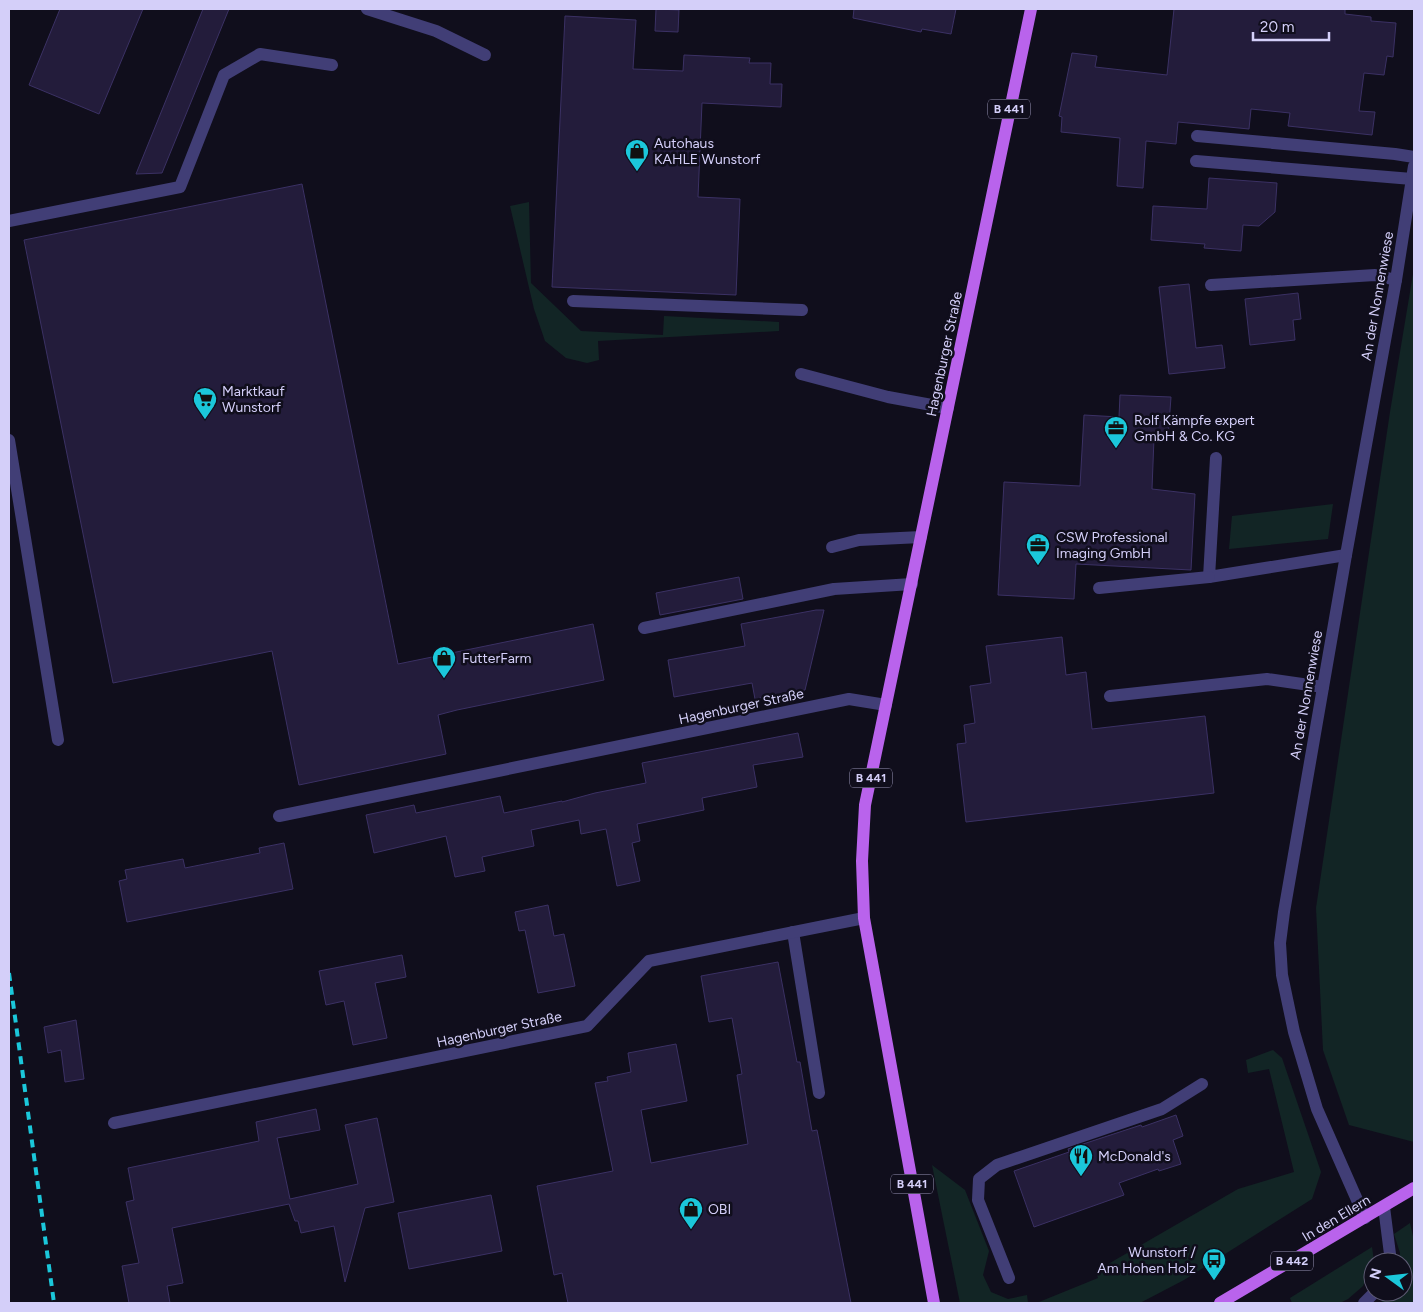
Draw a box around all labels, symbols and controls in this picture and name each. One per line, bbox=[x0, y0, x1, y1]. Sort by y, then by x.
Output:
scale bar bbox=[1253, 10, 1329, 42]
text: 20 m bbox=[1260, 18, 1294, 36]
road number: B 441 bbox=[988, 100, 1030, 118]
place label: Autohaus KAHLE Wunstorf bbox=[654, 135, 761, 168]
shop icon: Autohaus KAHLE Wunstorf bbox=[624, 138, 650, 172]
street label: An der Nonnenwiese bbox=[1358, 230, 1397, 362]
street label: Hagenburger Straße bbox=[923, 290, 966, 418]
place label: Marktkauf Wunstorf bbox=[222, 383, 285, 416]
supermarket icon: Marktkauf Wunstorf bbox=[192, 386, 218, 420]
place label: Rolf Kämpfe expert GmbH & Co. KG bbox=[1134, 412, 1255, 445]
office icon: Rolf Kämpfe expert GmbH & Co. KG bbox=[1103, 415, 1129, 449]
place label: CSW Professional Imaging GmbH bbox=[1056, 529, 1168, 562]
office icon: CSW Professional Imaging GmbH bbox=[1025, 532, 1051, 566]
street label: An der Nonnenwiese bbox=[1287, 629, 1326, 761]
shop icon: FutterFarm bbox=[431, 645, 457, 679]
place label: FutterFarm bbox=[462, 650, 532, 667]
street label: Hagenburger Straße bbox=[677, 685, 806, 728]
road number: B 441 bbox=[850, 768, 892, 788]
street label: Hagenburger Straße bbox=[435, 1008, 564, 1051]
restaurant icon: McDonald's bbox=[1068, 1143, 1094, 1177]
place label: McDonald's bbox=[1098, 1148, 1171, 1165]
road number: B 441 bbox=[891, 1174, 933, 1194]
street label: In den Ellern bbox=[1299, 1191, 1374, 1245]
shop icon: OBI bbox=[678, 1196, 704, 1230]
place label: OBI bbox=[708, 1201, 731, 1218]
place label: Wunstorf / Am Hohen Holz bbox=[1097, 1244, 1197, 1277]
bus stop icon: Wunstorf / Am Hohen Holz bbox=[1201, 1247, 1227, 1281]
road number: B 442 bbox=[1271, 1252, 1313, 1270]
north arrow bbox=[1363, 1252, 1413, 1302]
text: N bbox=[1366, 1266, 1386, 1281]

